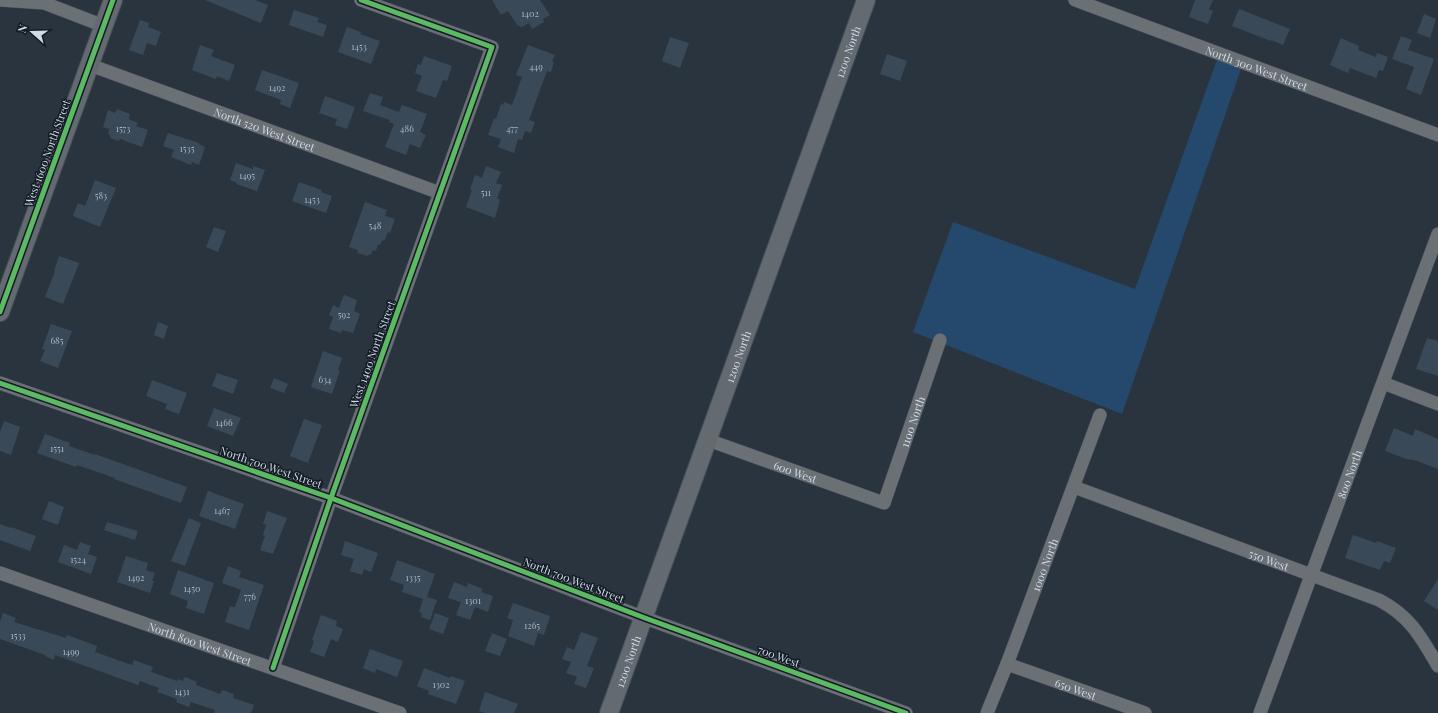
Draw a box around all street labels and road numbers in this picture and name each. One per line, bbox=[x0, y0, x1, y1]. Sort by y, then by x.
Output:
street label: 1200 North bbox=[831, 23, 864, 80]
street label: North 300 West Street bbox=[1204, 42, 1310, 94]
street label: West 1600 North Street bbox=[20, 97, 73, 210]
street label: North 520 West Street bbox=[212, 104, 317, 154]
street label: West 1400 North Street bbox=[345, 298, 398, 410]
street label: 1200 North bbox=[721, 328, 754, 385]
street label: 1100 North bbox=[896, 394, 928, 449]
street label: North 700 West Street bbox=[218, 442, 324, 492]
street label: 800 North bbox=[1333, 447, 1365, 500]
street label: 600 West bbox=[772, 457, 819, 486]
street label: 1000 North bbox=[1027, 535, 1061, 593]
street label: 550 West bbox=[1247, 545, 1291, 574]
street label: North 700 West Street bbox=[521, 554, 627, 606]
street label: North 800 West Street bbox=[146, 618, 254, 668]
street label: 1200 North bbox=[611, 633, 644, 689]
street label: 700 West bbox=[756, 641, 802, 671]
street label: 650 West bbox=[1053, 674, 1099, 703]

